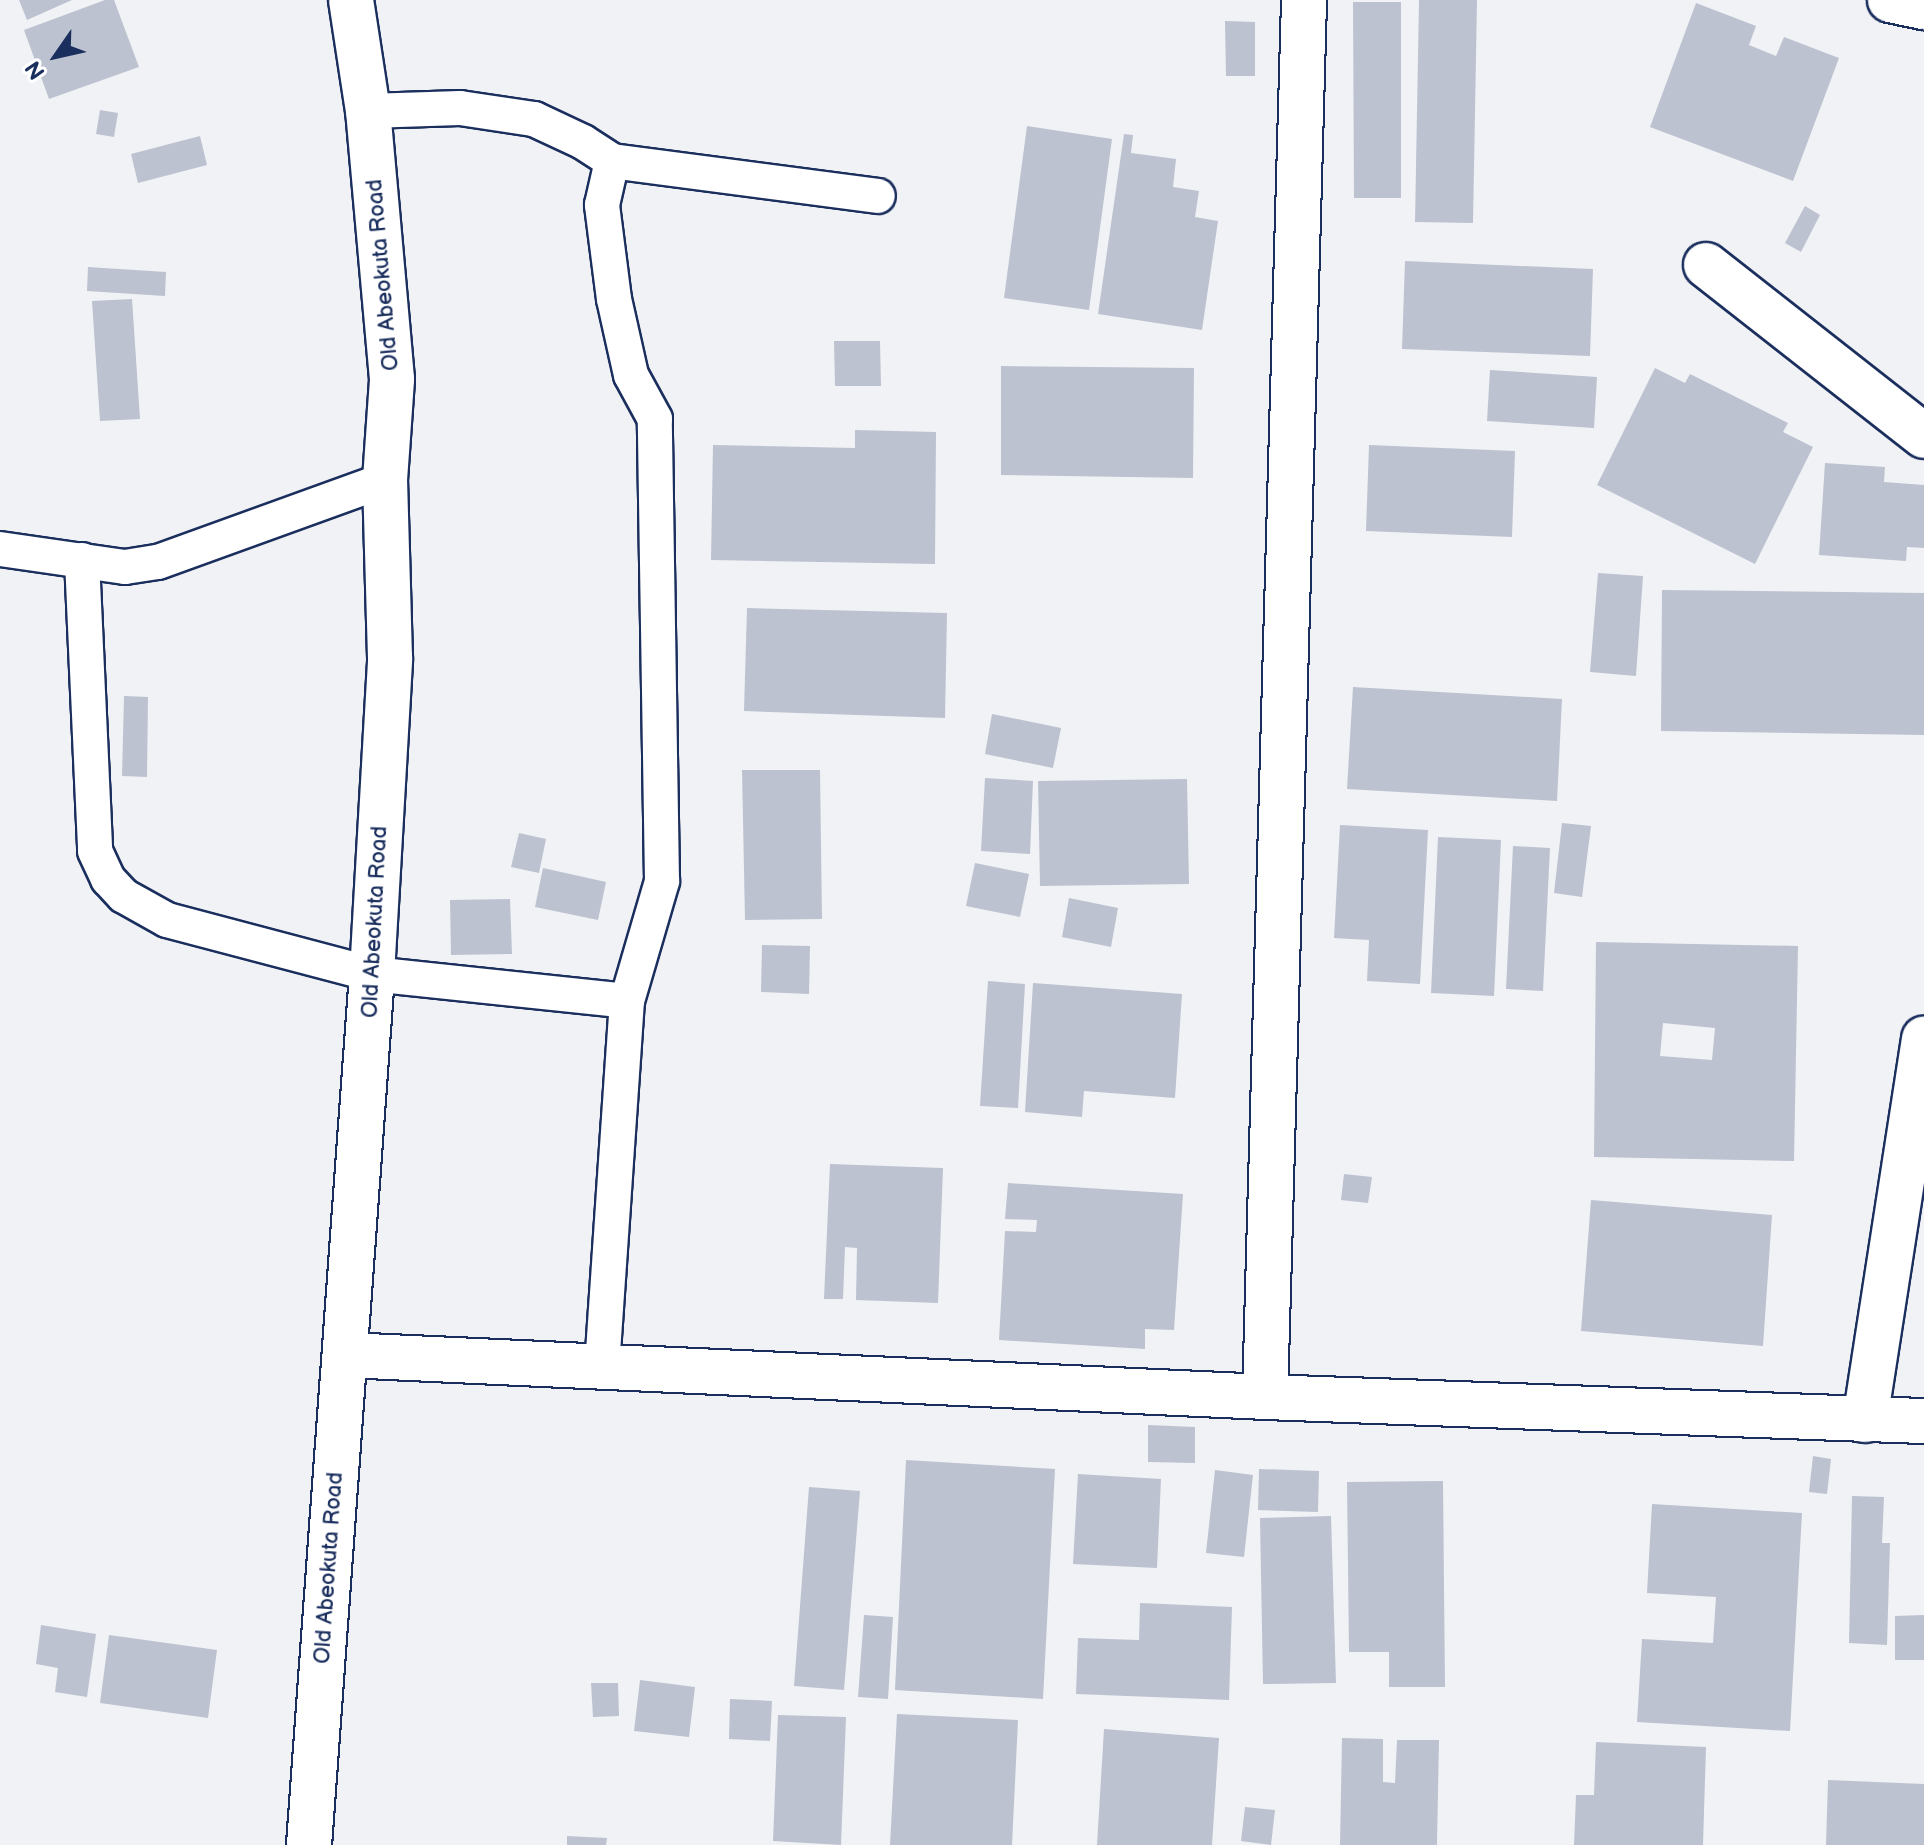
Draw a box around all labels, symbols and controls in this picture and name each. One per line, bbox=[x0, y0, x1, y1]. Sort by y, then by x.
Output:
north arrow bbox=[16, 16, 96, 96]
text: N bbox=[20, 55, 52, 84]
street label: Old Abeokuta Road bbox=[361, 178, 405, 372]
street label: Old Abeokuta Road bbox=[357, 825, 393, 1019]
street label: Old Abeokuta Road bbox=[309, 1471, 349, 1665]

